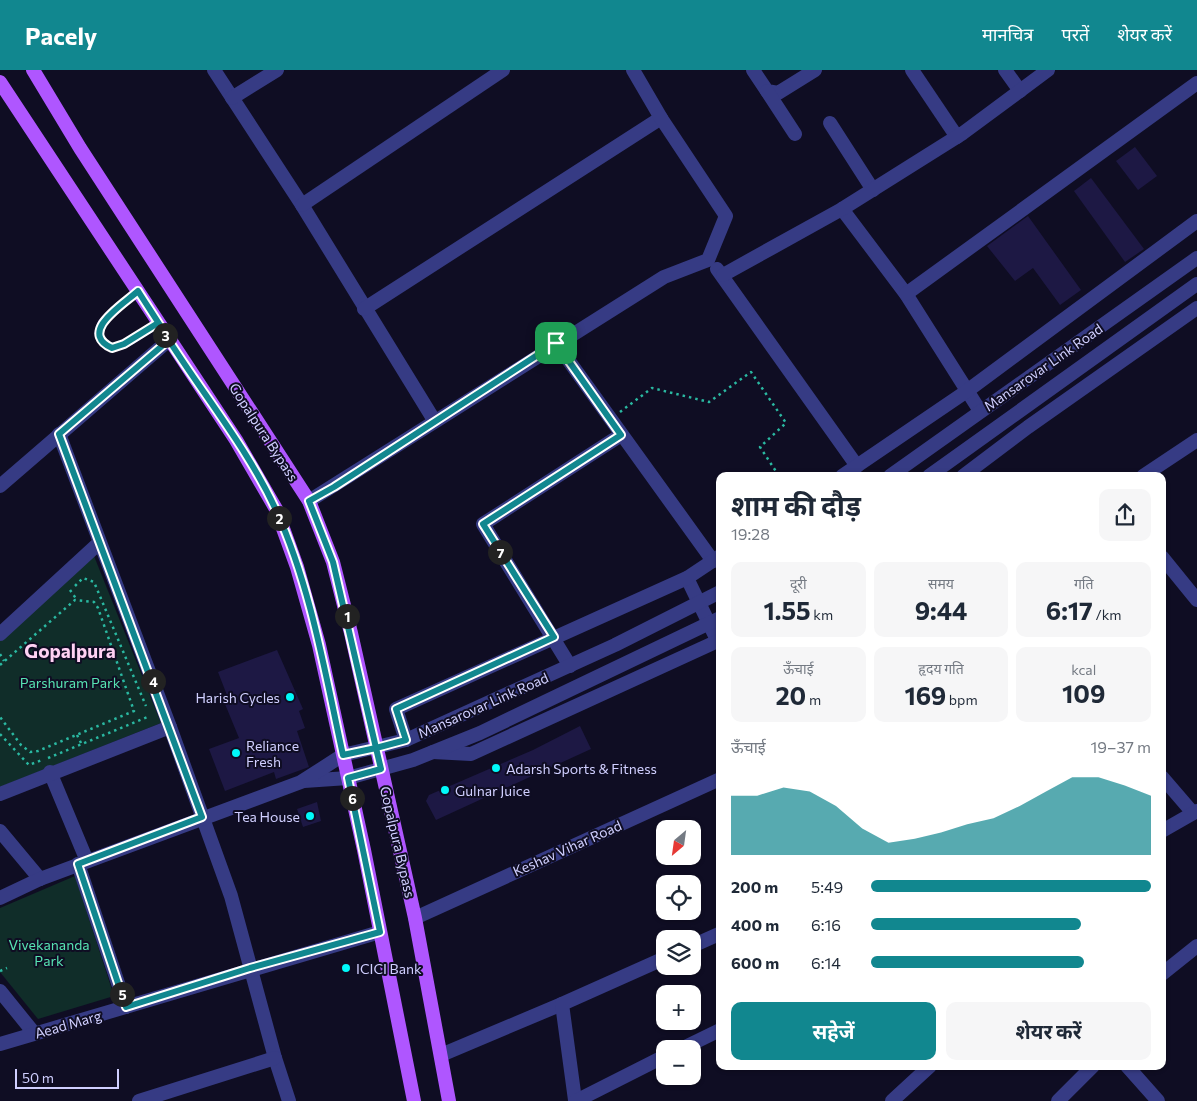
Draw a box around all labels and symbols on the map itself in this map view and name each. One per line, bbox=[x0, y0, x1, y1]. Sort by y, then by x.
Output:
street label: Mansarovar Link Road bbox=[980, 320, 1106, 414]
pin: 3 bbox=[152, 322, 178, 348]
pin bbox=[535, 322, 577, 364]
street label: Gopalpura Bypass bbox=[226, 380, 302, 484]
pin: 2 bbox=[266, 506, 292, 530]
pin: 7 bbox=[488, 540, 512, 564]
pin: 1 bbox=[334, 604, 360, 628]
district label: Gopalpura bbox=[24, 639, 116, 662]
pin: 4 bbox=[140, 668, 166, 694]
street label: Mansarovar Link Road bbox=[415, 669, 551, 741]
park label: Parshuram Park bbox=[20, 674, 121, 691]
place label: Harish Cycles bbox=[195, 689, 280, 706]
marker: Harish Cycles bbox=[284, 691, 296, 703]
place label: Reliance Fresh bbox=[246, 737, 299, 770]
marker: Reliance Fresh bbox=[230, 747, 242, 759]
place label: Adarsh Sports & Fitness bbox=[506, 760, 657, 777]
marker: Adarsh Sports & Fitness bbox=[490, 762, 502, 774]
place label: Gulnar Juice bbox=[455, 782, 530, 799]
marker: Gulnar Juice bbox=[439, 784, 451, 796]
street label: Gopalpura Bypass bbox=[377, 785, 419, 899]
pin: 6 bbox=[340, 786, 364, 810]
place label: Tea House bbox=[234, 808, 300, 825]
marker: Tea House bbox=[304, 810, 316, 822]
street label: Keshav Vihar Road bbox=[510, 816, 624, 880]
north arrow bbox=[656, 820, 701, 865]
park label: Vivekananda Park bbox=[8, 936, 90, 969]
place label: ICICI Bank bbox=[356, 960, 422, 977]
marker: ICICI Bank bbox=[340, 962, 352, 974]
pin: 5 bbox=[110, 982, 134, 1006]
street label: Aead Marg bbox=[33, 1006, 104, 1042]
scale bar bbox=[15, 1066, 119, 1089]

